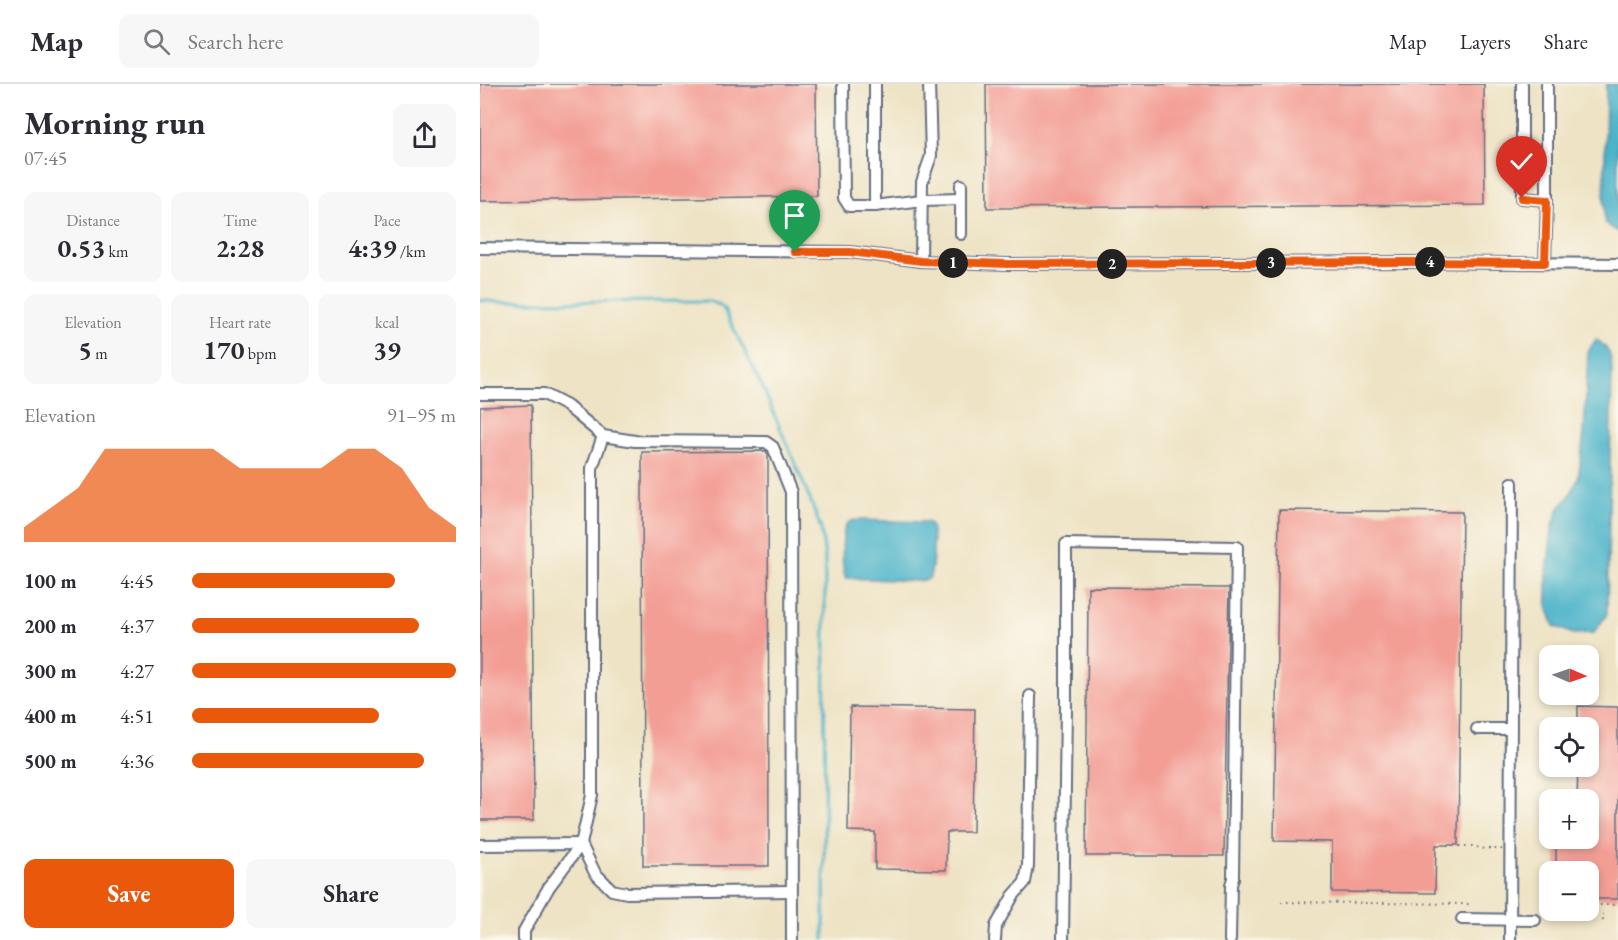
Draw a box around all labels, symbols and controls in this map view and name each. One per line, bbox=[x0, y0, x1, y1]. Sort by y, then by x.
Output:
search box bbox=[119, 14, 539, 68]
text: Map bbox=[30, 23, 83, 59]
icon: search bbox=[140, 25, 173, 58]
text: Search here bbox=[188, 27, 283, 56]
text: Map bbox=[1389, 28, 1427, 55]
text: Layers bbox=[1460, 28, 1511, 55]
text: Share bbox=[1544, 28, 1588, 55]
text: Morning run bbox=[24, 101, 206, 144]
button: share bbox=[393, 104, 456, 167]
pin bbox=[1496, 136, 1547, 198]
text: 07:45 bbox=[24, 145, 67, 171]
icon: check bbox=[1505, 145, 1538, 178]
pin bbox=[769, 190, 820, 252]
icon: arrive bbox=[778, 199, 811, 232]
text: Distance bbox=[66, 210, 120, 231]
text: Time bbox=[223, 210, 257, 231]
text: Pace bbox=[374, 210, 400, 231]
text: 0.53 bbox=[58, 231, 105, 265]
text: 2:28 bbox=[216, 231, 264, 265]
text: 4:39 bbox=[348, 231, 397, 265]
text: km bbox=[105, 241, 128, 262]
text: /km bbox=[397, 241, 426, 262]
pin: 4 bbox=[1415, 247, 1445, 277]
pin: 1 bbox=[938, 248, 968, 278]
pin: 3 bbox=[1256, 248, 1286, 278]
pin: 2 bbox=[1097, 249, 1127, 279]
text: 4 bbox=[1426, 251, 1434, 272]
text: 1 bbox=[949, 252, 957, 273]
text: 3 bbox=[1267, 252, 1275, 273]
text: 2 bbox=[1108, 253, 1116, 274]
text: Elevation bbox=[64, 312, 122, 333]
text: Heart rate bbox=[209, 312, 271, 333]
text: kcal bbox=[375, 312, 399, 333]
text: 5 bbox=[78, 333, 92, 367]
text: 170 bbox=[203, 333, 245, 367]
text: 39 bbox=[373, 333, 401, 367]
text: m bbox=[92, 343, 108, 364]
text: bpm bbox=[245, 343, 277, 364]
text: Elevation bbox=[24, 402, 96, 428]
text: 91–95 m bbox=[387, 402, 456, 428]
text: 100 m bbox=[24, 568, 77, 594]
text: 4:45 bbox=[120, 568, 154, 594]
text: 200 m bbox=[24, 613, 77, 639]
text: 4:37 bbox=[120, 613, 154, 639]
north arrow bbox=[1539, 645, 1599, 705]
map controls bbox=[1539, 645, 1599, 921]
text: 300 m bbox=[24, 658, 77, 684]
text: 4:27 bbox=[120, 658, 154, 684]
text: 400 m bbox=[24, 703, 77, 729]
text: 4:51 bbox=[120, 703, 154, 729]
button: locate bbox=[1539, 717, 1599, 777]
text: 500 m bbox=[24, 748, 77, 774]
text: 4:36 bbox=[120, 748, 154, 774]
button: + bbox=[1539, 789, 1599, 849]
button: Save bbox=[24, 859, 234, 928]
button: Share bbox=[246, 859, 456, 928]
button: − bbox=[1539, 861, 1599, 921]

